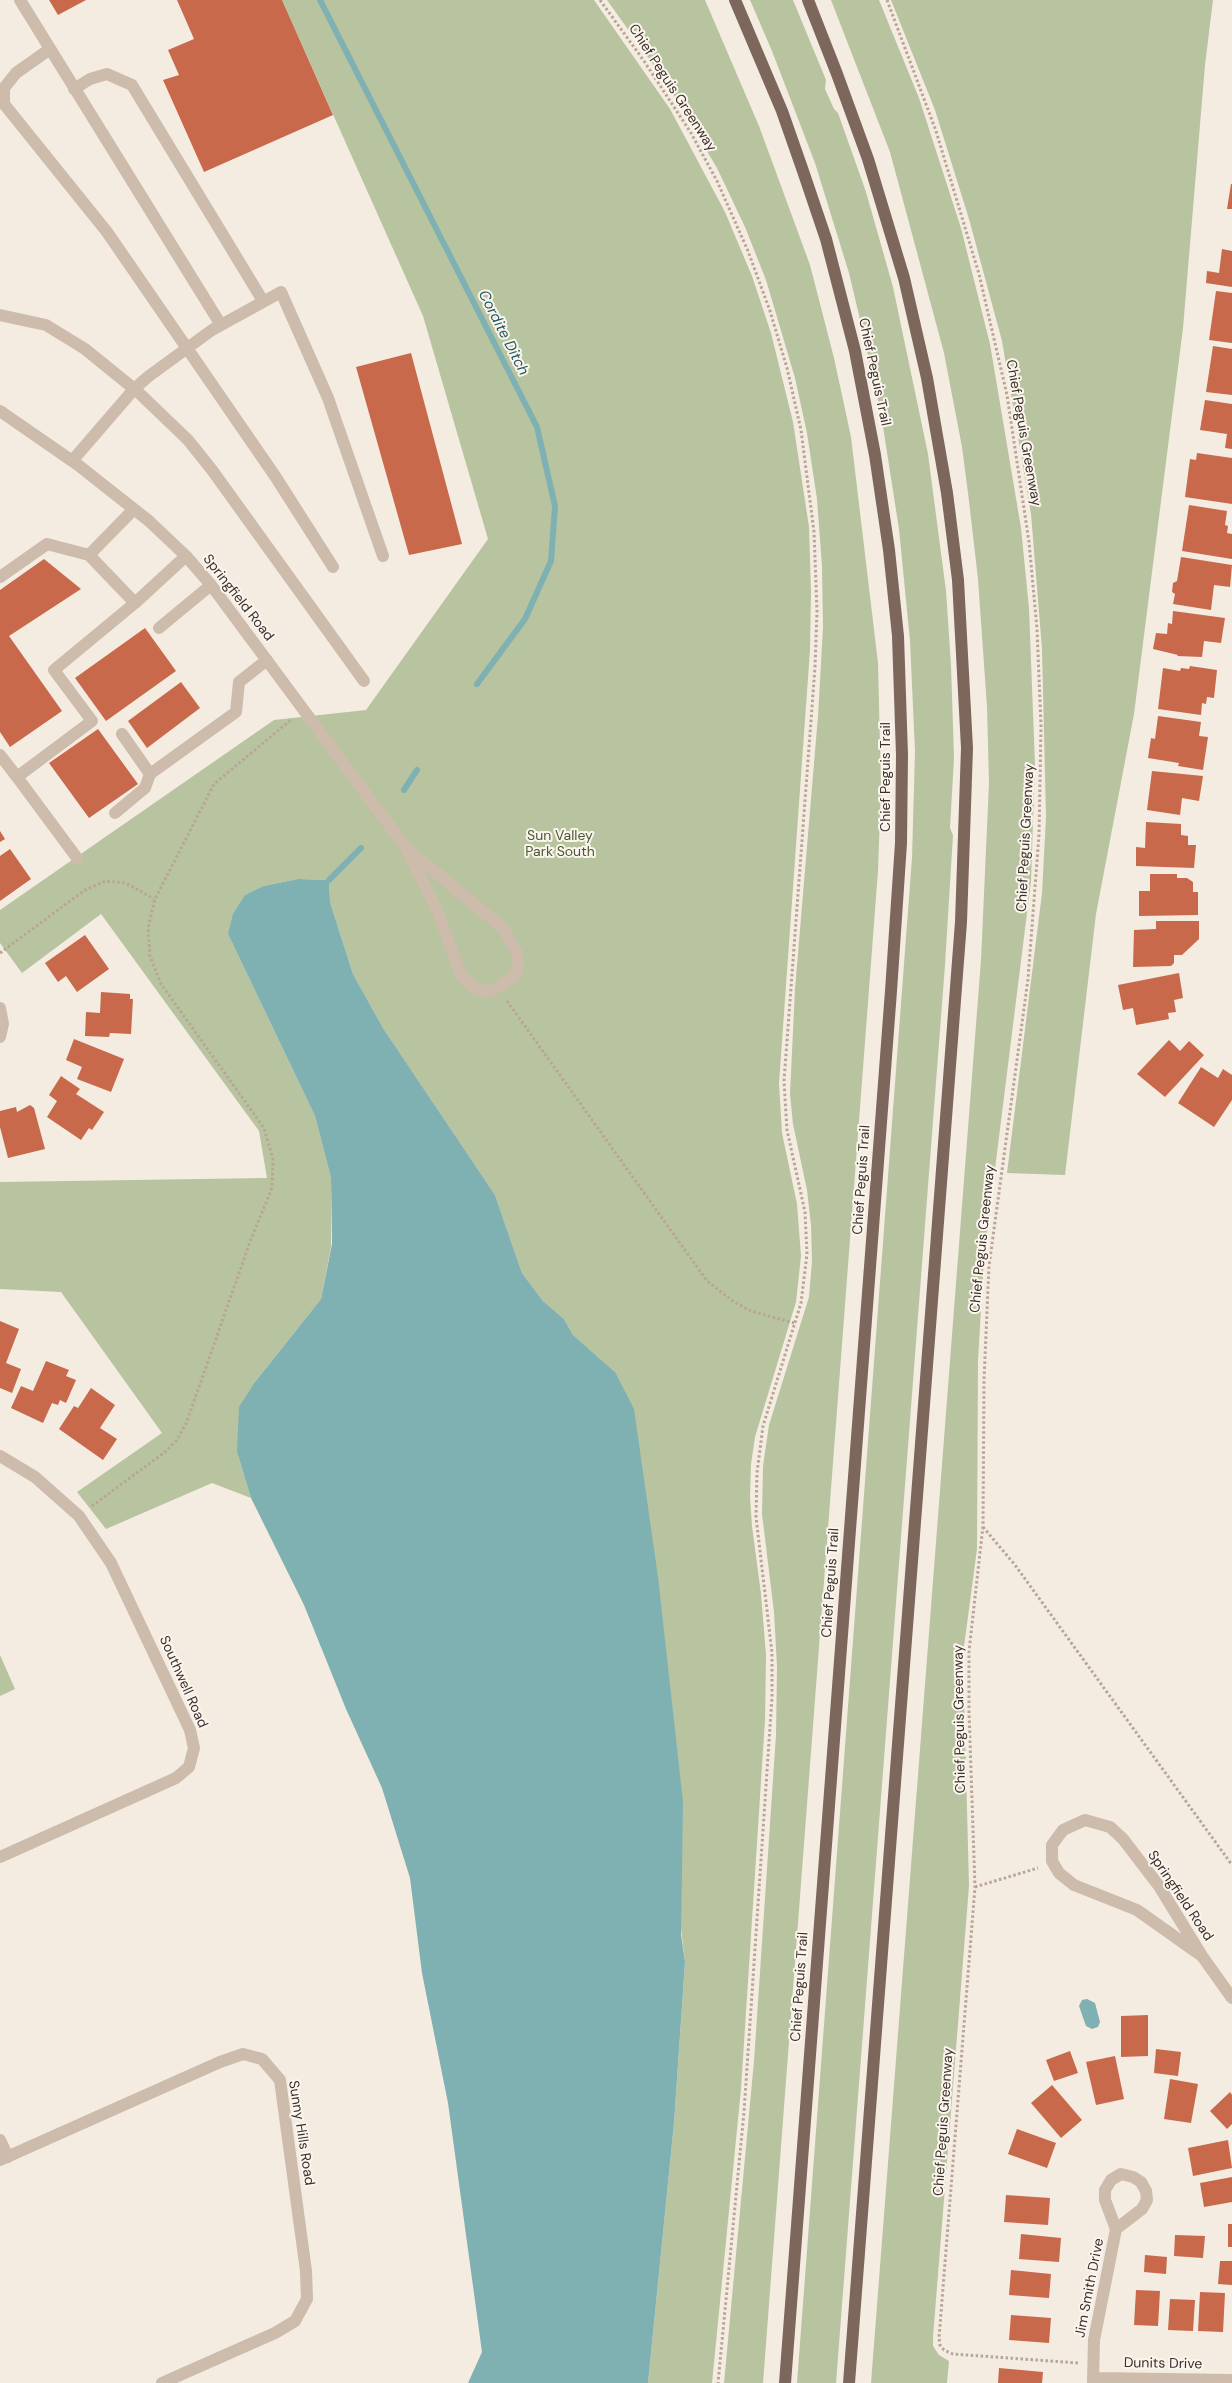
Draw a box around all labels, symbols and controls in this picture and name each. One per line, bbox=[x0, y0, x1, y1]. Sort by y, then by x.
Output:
street label: Chief Peguis Greenway bbox=[625, 21, 719, 155]
water label: Cordite Ditch bbox=[474, 287, 532, 379]
street label: Chief Peguis Trail bbox=[854, 317, 894, 427]
street label: Chief Peguis Greenway bbox=[1002, 358, 1044, 508]
street label: Springfield Road bbox=[199, 551, 277, 645]
street label: Chief Peguis Trail bbox=[878, 722, 894, 832]
street label: Chief Peguis Greenway bbox=[1014, 763, 1038, 913]
park label: Sun Valley Park South bbox=[525, 828, 595, 860]
street label: Chief Peguis Trail bbox=[850, 1125, 874, 1235]
street label: Chief Peguis Greenway bbox=[967, 1164, 999, 1314]
street label: Chief Peguis Trail bbox=[819, 1528, 843, 1638]
street label: Southwell Road bbox=[155, 1633, 211, 1731]
street label: Chief Peguis Greenway bbox=[950, 1645, 970, 1793]
street label: Springfield Road bbox=[1144, 1848, 1216, 1944]
street label: Chief Peguis Trail bbox=[788, 1932, 812, 2042]
street label: Chief Peguis Greenway bbox=[930, 2047, 958, 2197]
street label: Sunny Hills Road bbox=[284, 2079, 318, 2187]
street label: Jim Smith Drive bbox=[1072, 2237, 1108, 2339]
street label: Dunits Drive bbox=[1124, 2355, 1202, 2373]

